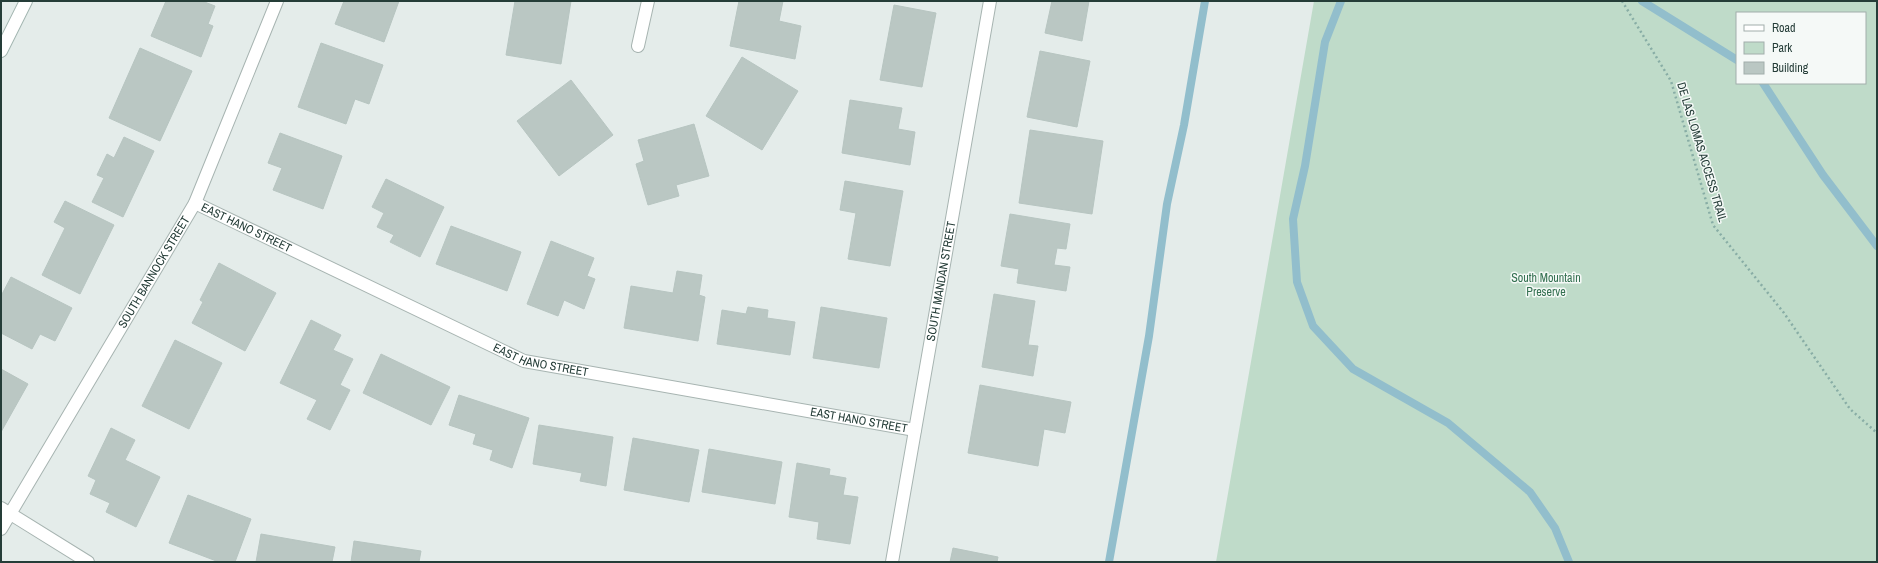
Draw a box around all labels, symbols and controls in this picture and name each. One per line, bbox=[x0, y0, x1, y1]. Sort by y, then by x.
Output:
legend bbox=[1736, 12, 1866, 84]
text: Road bbox=[1772, 20, 1796, 36]
text: Park bbox=[1772, 40, 1792, 56]
text: Building bbox=[1772, 60, 1809, 76]
street label: DE LAS LOMAS ACCESS TRAIL bbox=[1673, 80, 1731, 224]
street label: EAST HANO STREET bbox=[199, 199, 294, 256]
street label: SOUTH BANNOCK STREET bbox=[114, 213, 193, 331]
street label: SOUTH MANDAN STREET bbox=[923, 220, 959, 342]
park label: South Mountain Preserve bbox=[1511, 270, 1581, 300]
street label: EAST HANO STREET bbox=[491, 339, 590, 380]
street label: EAST HANO STREET bbox=[809, 404, 909, 437]

